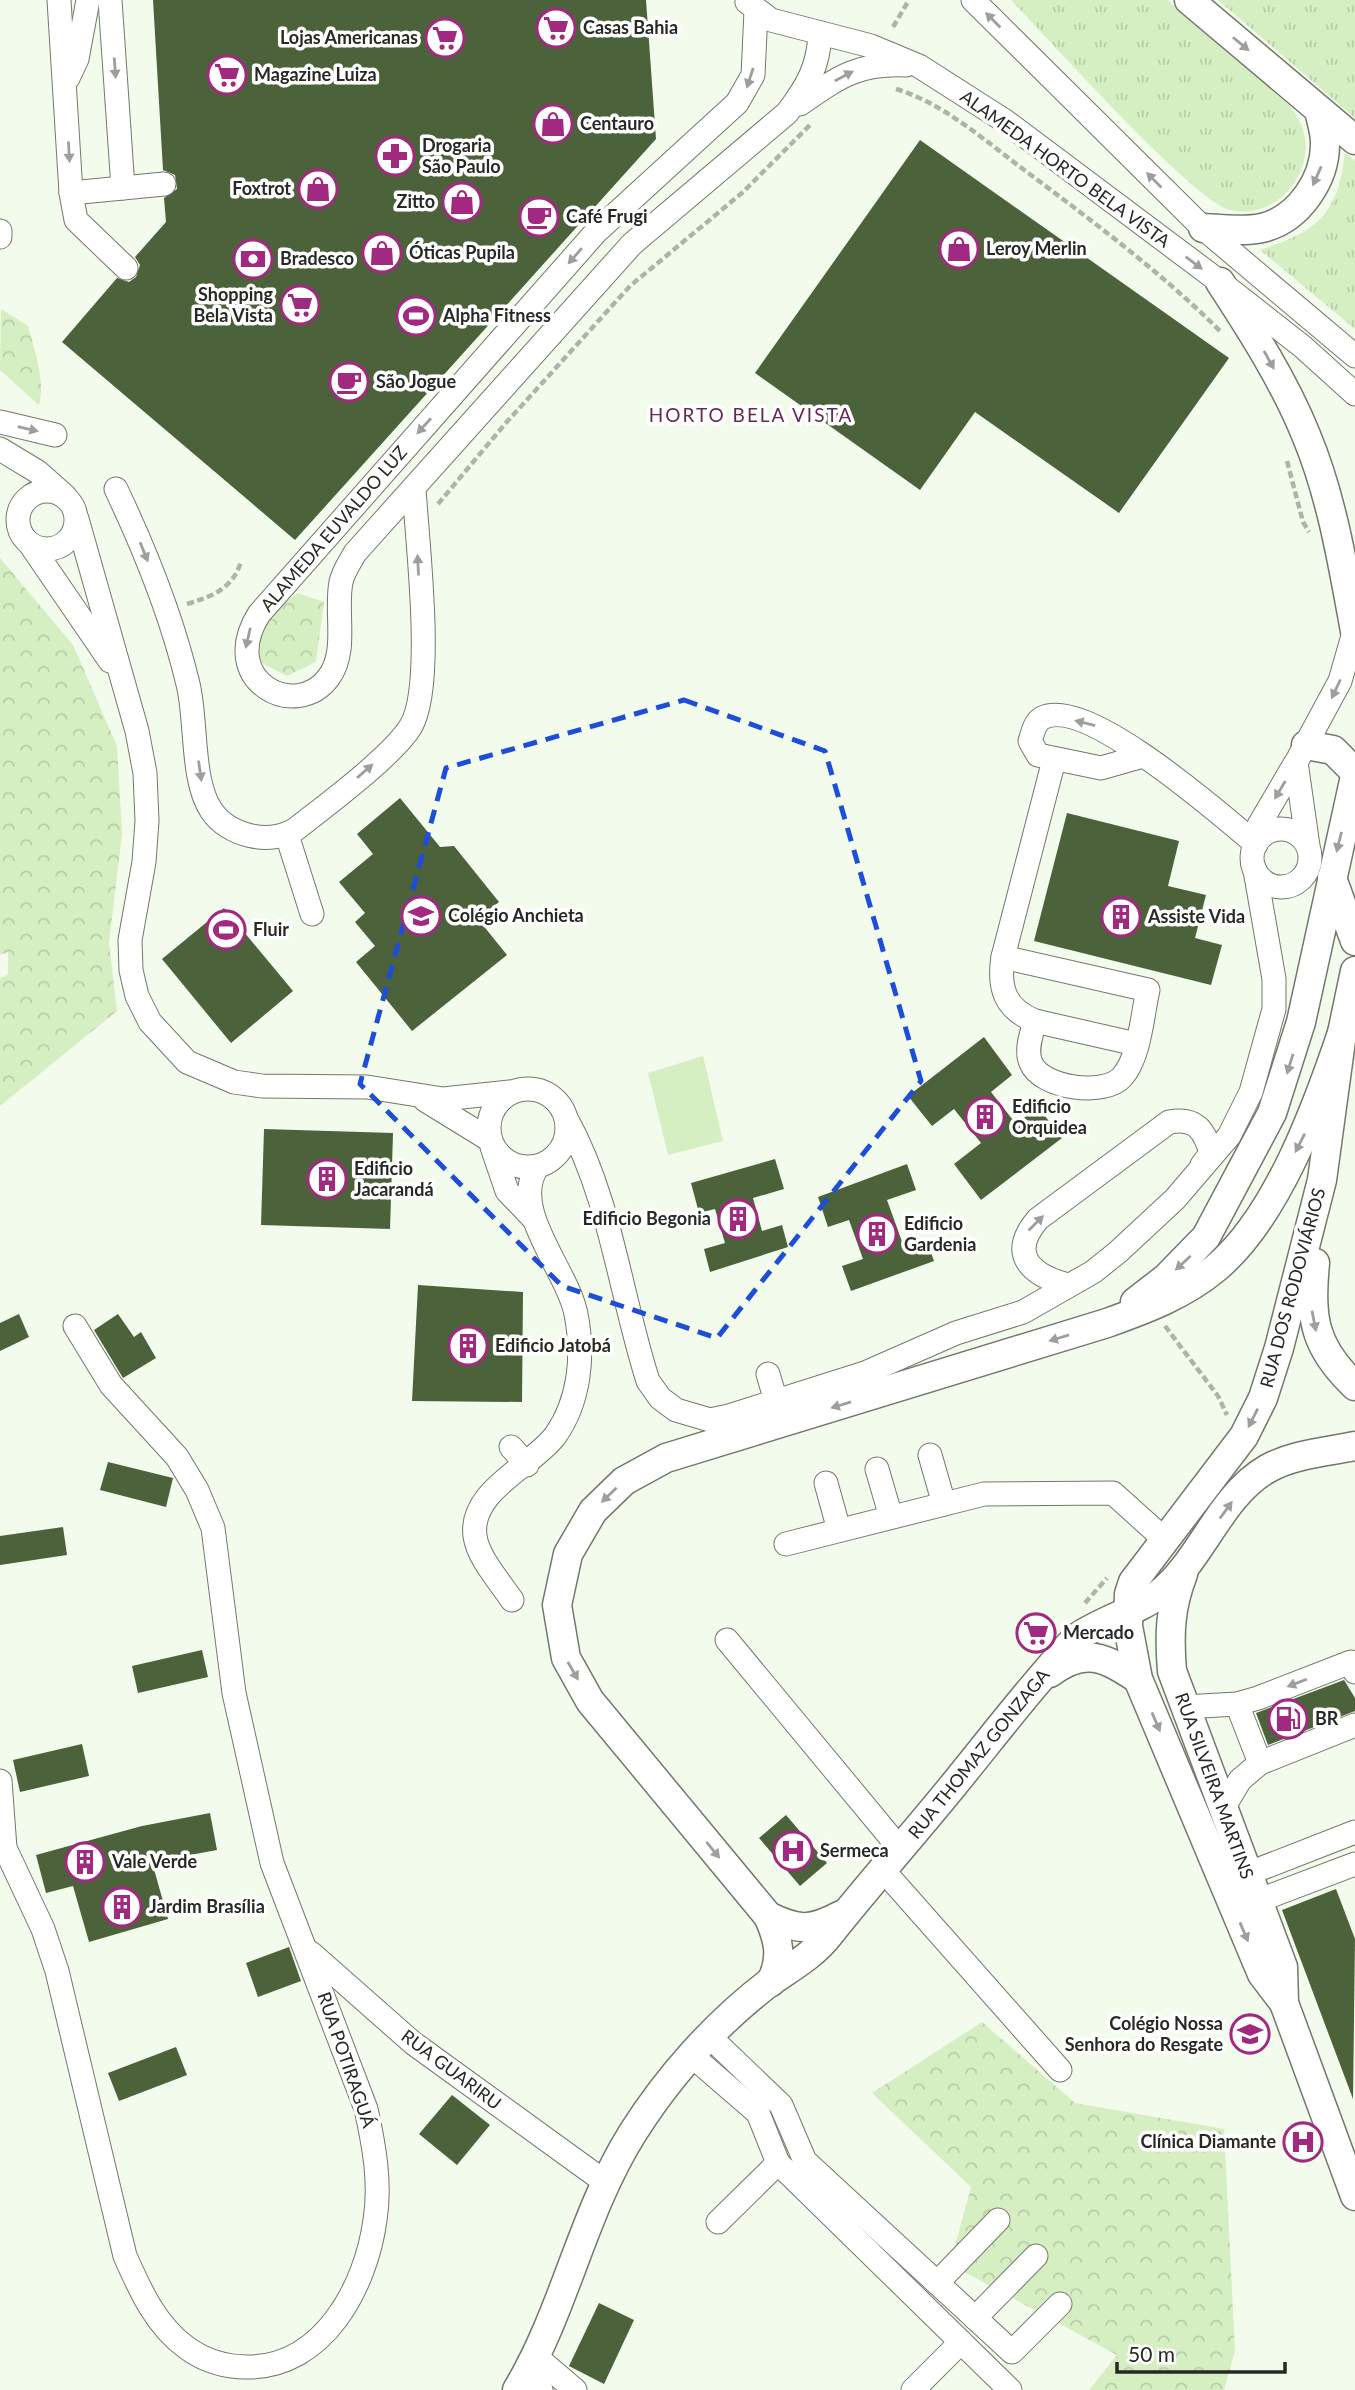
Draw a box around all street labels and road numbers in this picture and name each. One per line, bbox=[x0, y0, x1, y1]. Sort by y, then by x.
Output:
street label: ALAMEDA HORTO BELA VISTA bbox=[956, 85, 1175, 252]
street label: ALAMEDA EUVALDO LUZ bbox=[255, 441, 411, 616]
street label: RUA DOS RODOVIÁRIOS bbox=[1255, 1185, 1329, 1390]
street label: RUA THOMAZ GONZAGA bbox=[903, 1663, 1054, 1843]
street label: RUA SILVEIRA MARTINS bbox=[1171, 1689, 1259, 1882]
street label: RUA POTIRAGUÁ bbox=[313, 1989, 381, 2131]
street label: RUA GUARIRU bbox=[397, 2024, 506, 2114]

